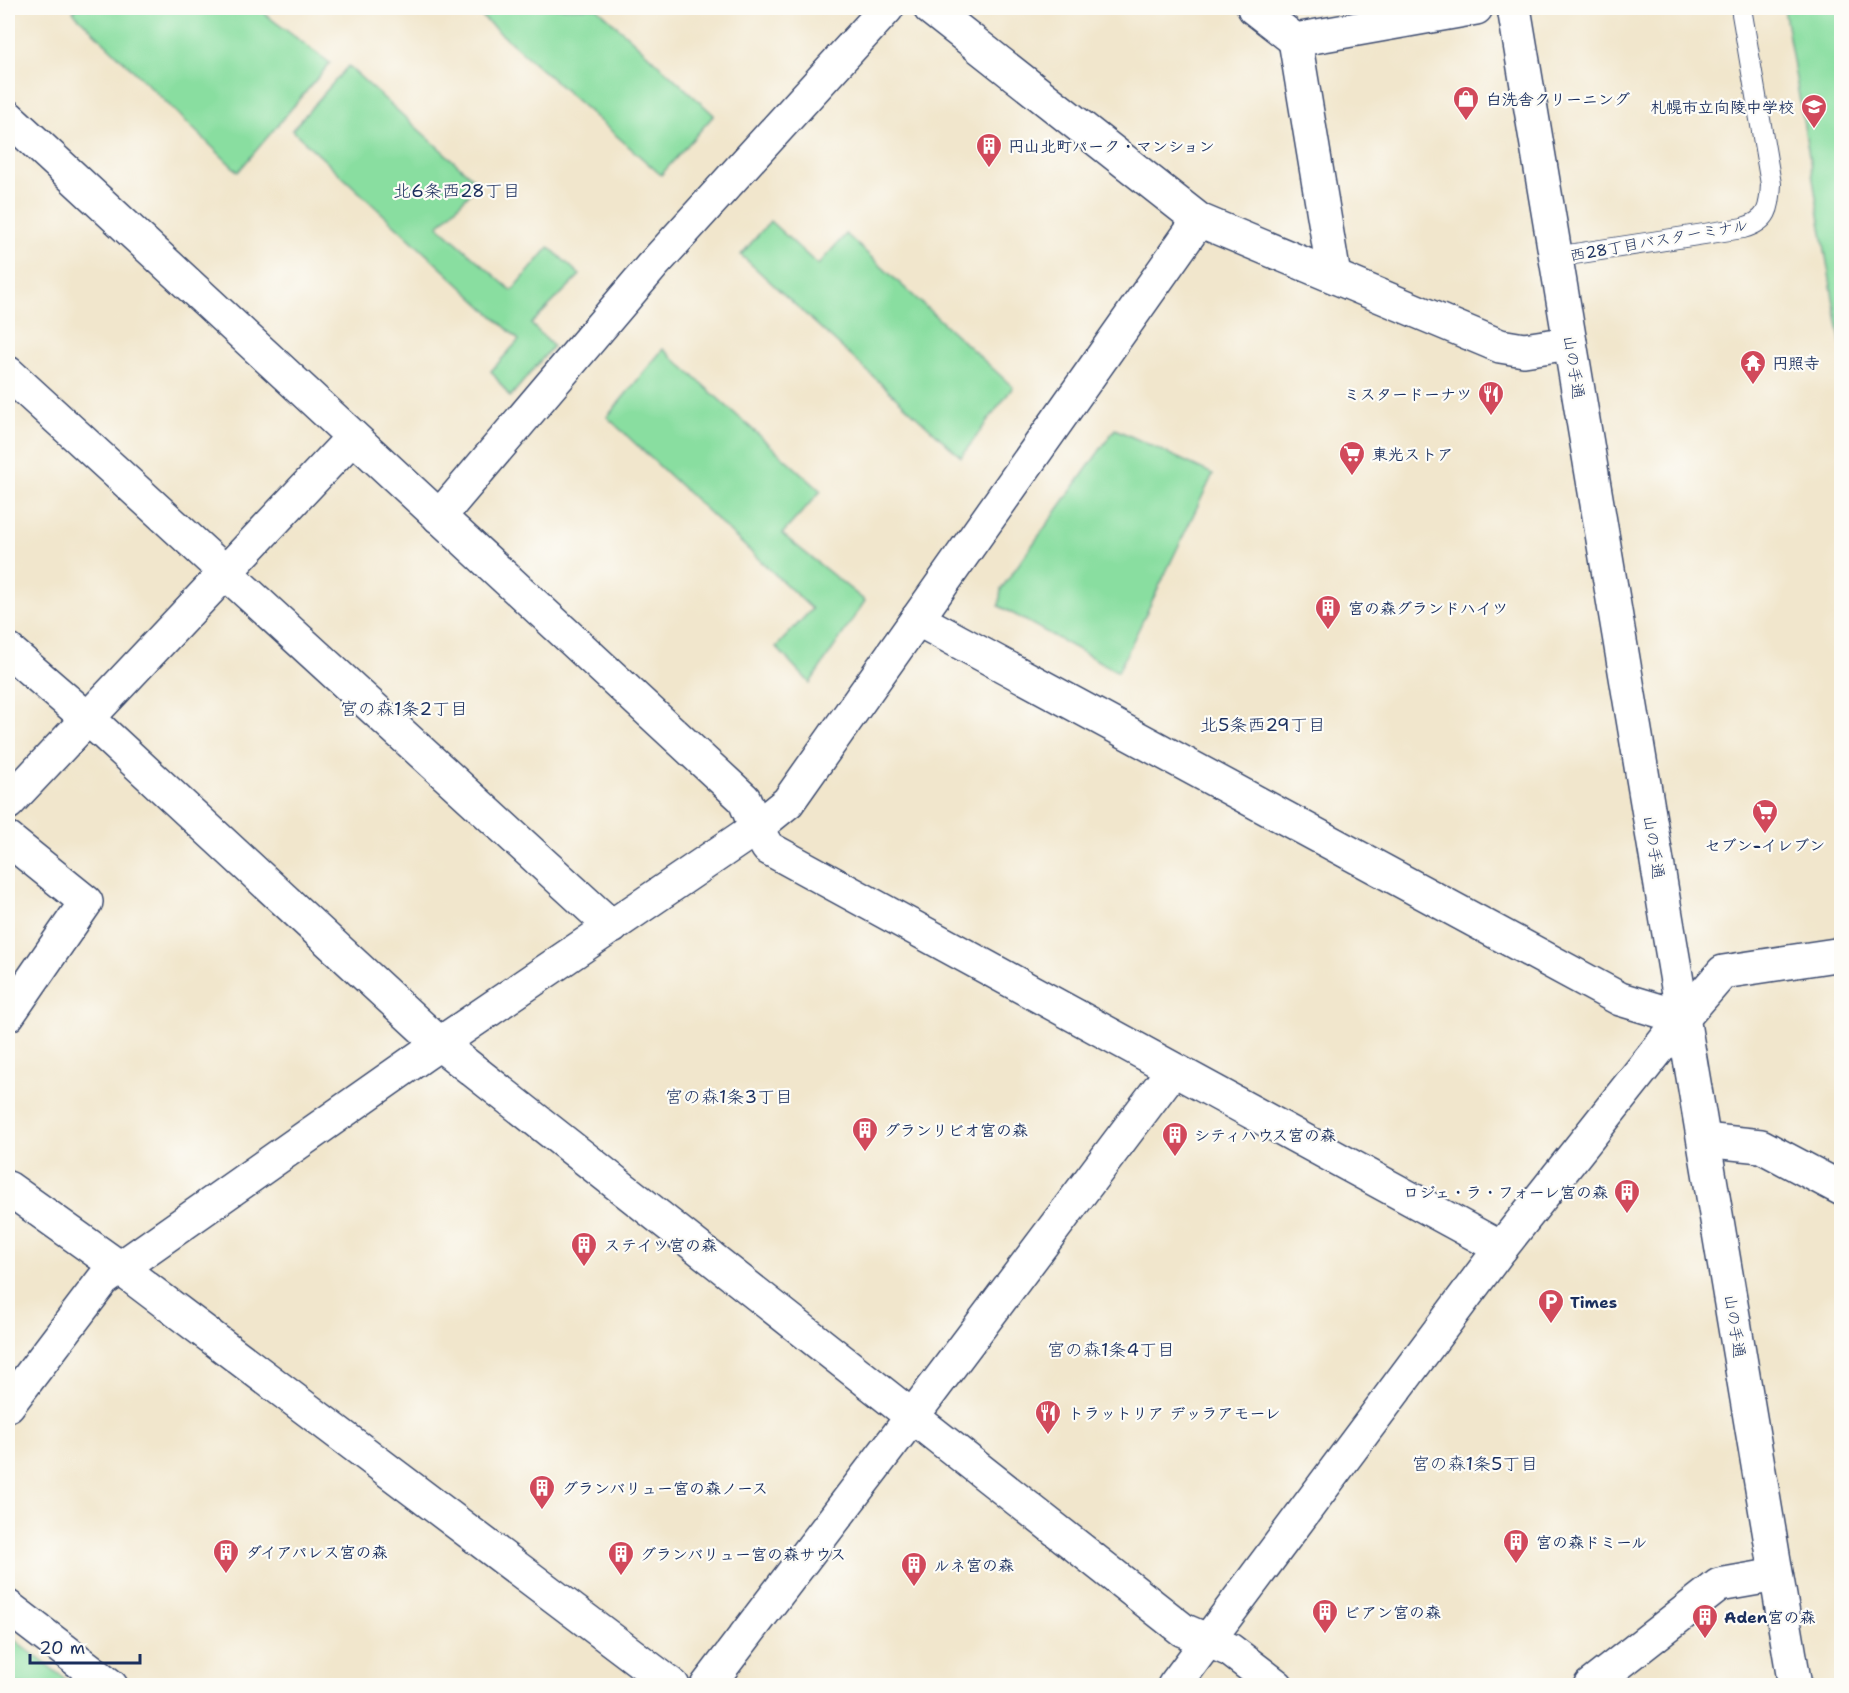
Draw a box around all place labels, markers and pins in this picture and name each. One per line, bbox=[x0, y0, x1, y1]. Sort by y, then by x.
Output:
shop icon: 白洗舎クリーニング bbox=[1451, 84, 1481, 122]
place label: 白洗舎クリーニング bbox=[1486, 89, 1630, 110]
school or university icon: 札幌市立向陵中学校 bbox=[1799, 92, 1829, 130]
place label: 札幌市立向陵中学校 bbox=[1650, 97, 1794, 118]
building icon: 円山北町パーク・マンション bbox=[974, 131, 1004, 169]
place label: 円山北町パーク・マンション bbox=[1008, 136, 1215, 157]
temple icon: 円照寺 bbox=[1738, 348, 1768, 386]
place label: 円照寺 bbox=[1772, 353, 1820, 374]
restaurant icon: ミスタードーナツ bbox=[1476, 379, 1506, 417]
place label: ミスタードーナツ bbox=[1344, 384, 1472, 405]
supermarket icon: 東光ストア bbox=[1337, 439, 1367, 477]
place label: 東光ストア bbox=[1372, 444, 1453, 465]
building icon: 宮の森グランドハイツ bbox=[1313, 593, 1343, 631]
place label: 宮の森グランドハイツ bbox=[1348, 598, 1508, 619]
supermarket icon: セブン-イレブン bbox=[1750, 797, 1780, 835]
place label: セブン-イレブン bbox=[1705, 835, 1825, 856]
building icon: グランリビオ宮の森 bbox=[850, 1115, 880, 1153]
place label: グランリビオ宮の森 bbox=[884, 1120, 1028, 1141]
building icon: シティハウス宮の森 bbox=[1160, 1120, 1190, 1158]
place label: シティハウス宮の森 bbox=[1194, 1125, 1336, 1146]
building icon: ロジェ・ラ・フォーレ宮の森 bbox=[1612, 1177, 1642, 1215]
place label: ロジェ・ラ・フォーレ宮の森 bbox=[1403, 1182, 1608, 1203]
building icon: ステイツ宮の森 bbox=[569, 1230, 599, 1268]
place label: ステイツ宮の森 bbox=[604, 1235, 717, 1256]
parking icon: Times bbox=[1536, 1287, 1566, 1325]
place label: Times bbox=[1570, 1292, 1617, 1313]
restaurant icon: トラットリア デッラアモーレ bbox=[1033, 1398, 1063, 1436]
place label: トラットリア デッラアモーレ bbox=[1068, 1403, 1281, 1424]
building icon: グランバリュー宮の森ノース bbox=[527, 1473, 557, 1511]
place label: グランバリュー宮の森ノース bbox=[562, 1478, 768, 1499]
building icon: 宮の森ドミール bbox=[1501, 1527, 1531, 1565]
place label: 宮の森ドミール bbox=[1536, 1532, 1647, 1553]
building icon: ダイアパレス宮の森 bbox=[211, 1537, 241, 1575]
building icon: グランバリュー宮の森サウス bbox=[606, 1539, 636, 1577]
place label: ダイアパレス宮の森 bbox=[246, 1542, 387, 1563]
place label: グランバリュー宮の森サウス bbox=[640, 1544, 846, 1565]
building icon: ルネ宮の森 bbox=[899, 1550, 929, 1588]
place label: ルネ宮の森 bbox=[934, 1555, 1014, 1576]
building icon: ビアン宮の森 bbox=[1310, 1597, 1340, 1635]
place label: ビアン宮の森 bbox=[1344, 1602, 1441, 1623]
building icon: Aden宮の森 bbox=[1690, 1602, 1720, 1640]
place label: Aden宮の森 bbox=[1724, 1607, 1815, 1628]

